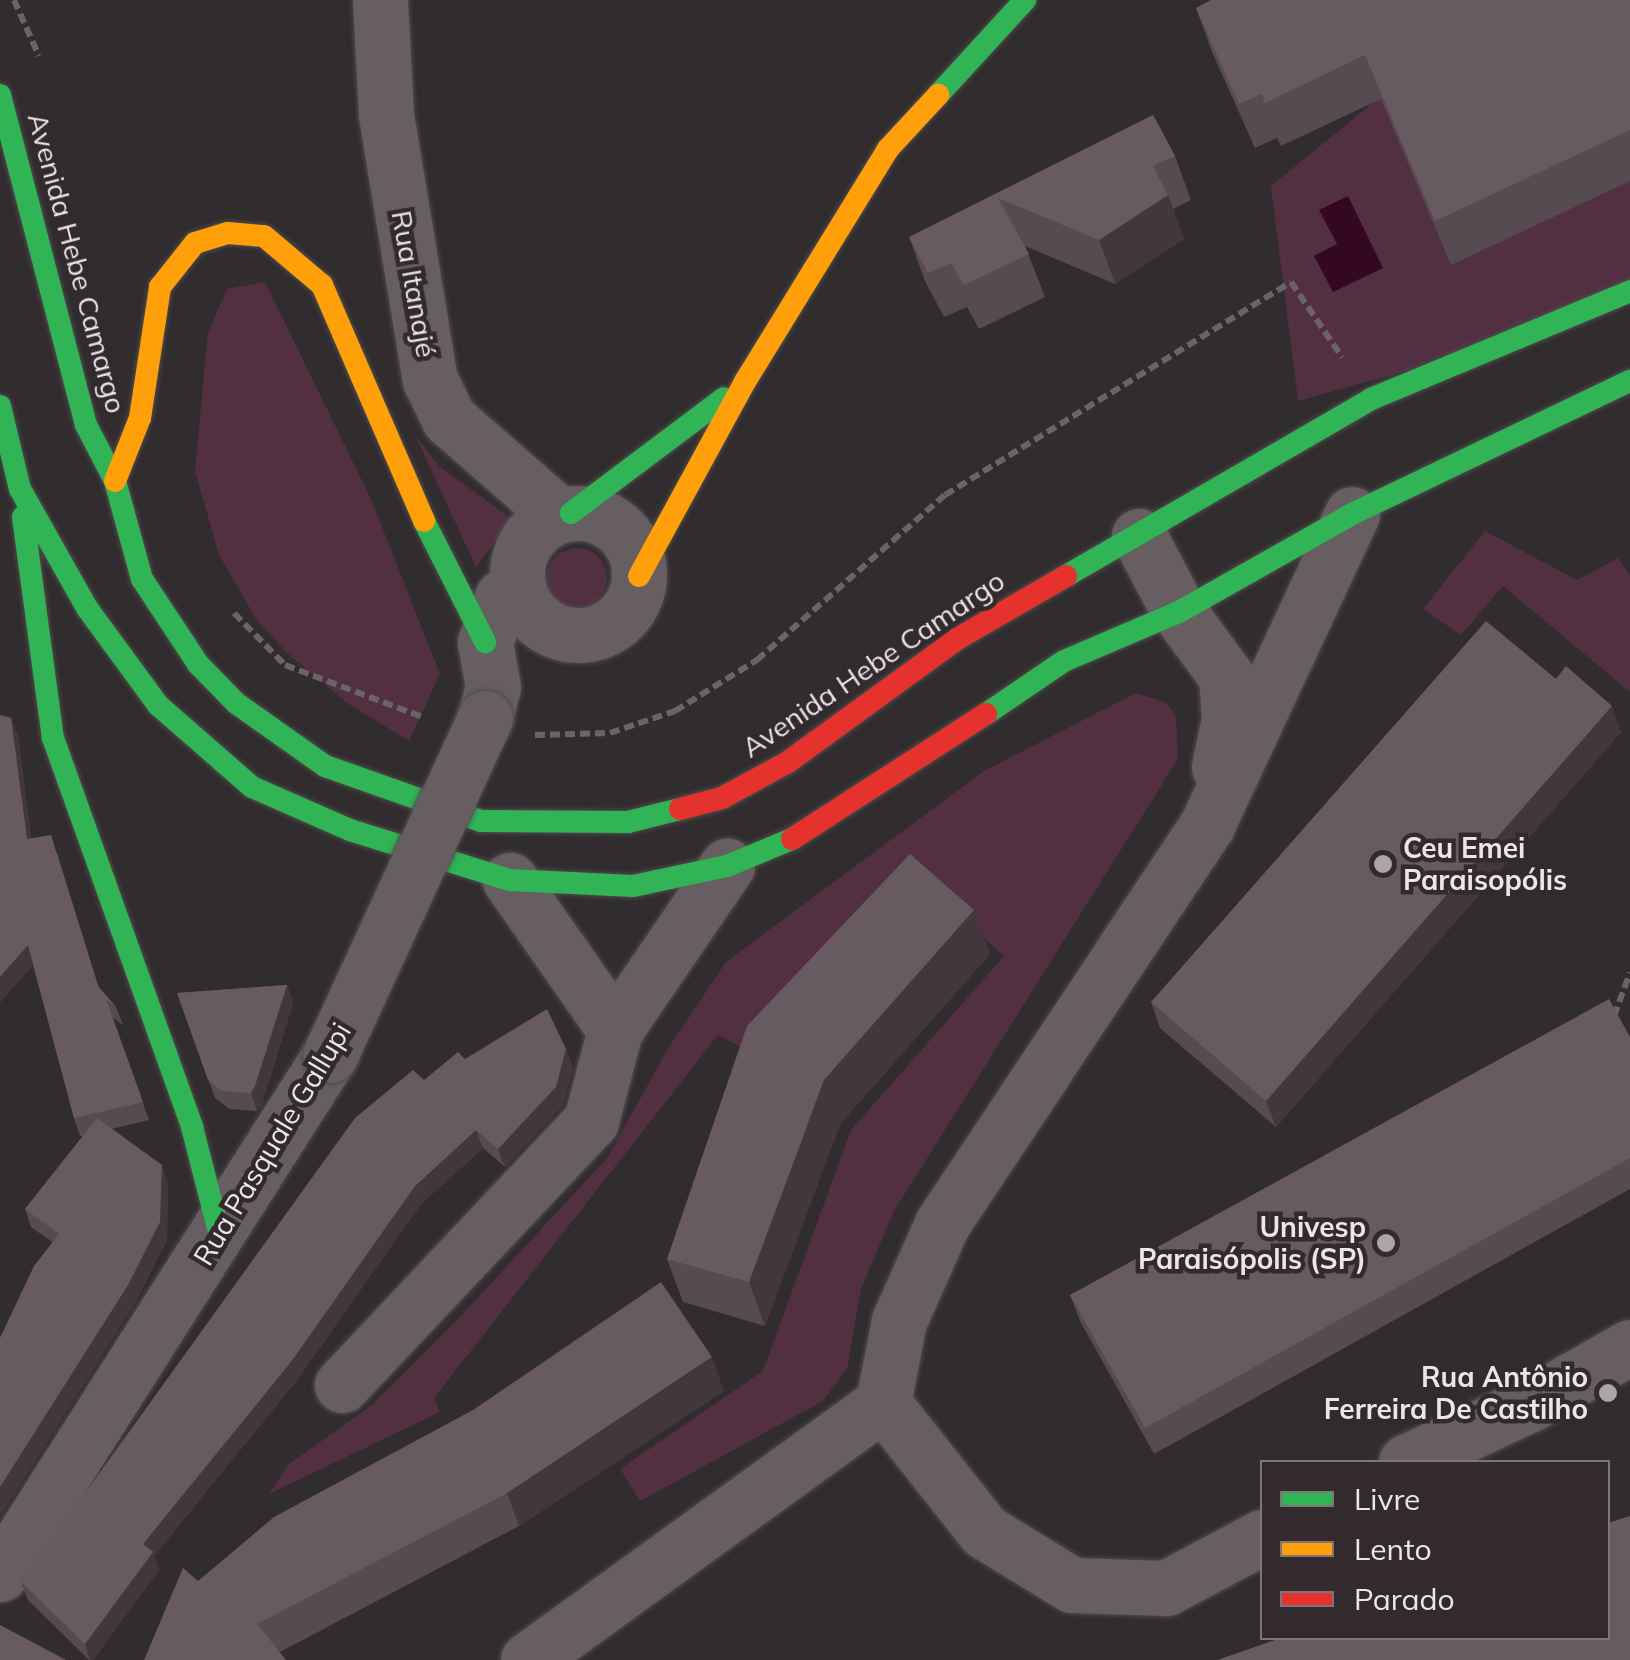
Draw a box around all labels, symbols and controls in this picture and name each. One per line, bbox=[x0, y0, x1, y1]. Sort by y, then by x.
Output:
street label: Avenida Hebe Camargo bbox=[21, 109, 133, 417]
street label: Rua Itanajé bbox=[385, 208, 443, 360]
street label: Avenida Hebe Camargo bbox=[735, 564, 1011, 764]
place label: Ceu Emei Paraisopólis bbox=[1403, 831, 1567, 897]
marker: Ceu Emei Paraisopólis bbox=[1372, 853, 1394, 875]
street label: Rua Pasquale Gallupi bbox=[186, 1017, 358, 1271]
place label: Univesp Paraisópolis (SP) bbox=[1138, 1210, 1366, 1276]
marker: Univesp Paraisópolis (SP) bbox=[1375, 1232, 1397, 1254]
place label: Rua Antônio Ferreira De Castilho bbox=[1324, 1360, 1588, 1426]
marker: Rua Antônio Ferreira De Castilho bbox=[1597, 1382, 1619, 1404]
legend bbox=[1260, 1460, 1610, 1640]
text: Livre bbox=[1354, 1480, 1420, 1518]
text: Lento bbox=[1354, 1530, 1432, 1568]
text: Parado bbox=[1354, 1580, 1455, 1618]

